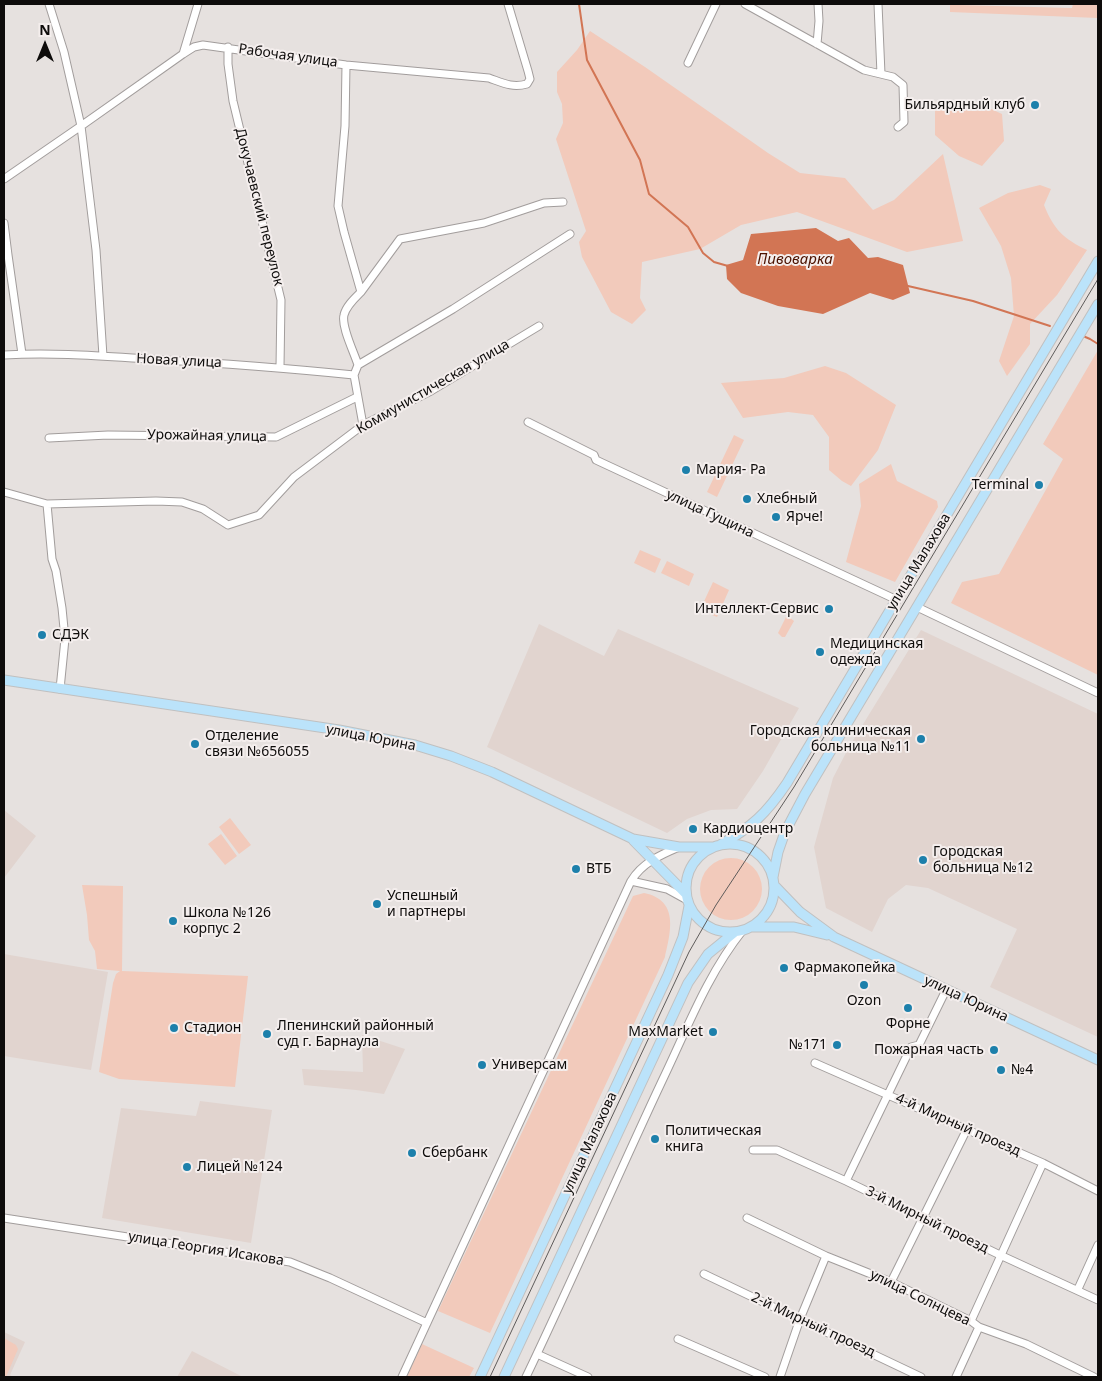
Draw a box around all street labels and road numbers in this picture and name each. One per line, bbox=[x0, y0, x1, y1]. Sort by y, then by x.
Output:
street label: Рабочая улица bbox=[237, 41, 339, 71]
street label: Докучаевский переулок bbox=[231, 126, 287, 288]
street label: Коммунистическая улица bbox=[353, 336, 513, 438]
street label: Новая улица bbox=[136, 350, 222, 372]
street label: Урожайная улица bbox=[147, 427, 267, 445]
street label: улица Гущина bbox=[663, 486, 757, 542]
street label: улица Малахова bbox=[883, 510, 955, 614]
street label: улица Юрина bbox=[325, 721, 417, 755]
street label: улица Юрина bbox=[921, 972, 1011, 1026]
street label: улица Малахова bbox=[559, 1089, 621, 1197]
street label: 4-й Мирный проезд bbox=[893, 1090, 1023, 1160]
street label: 3-й Мирный проезд bbox=[863, 1183, 991, 1257]
street label: улица Георгия Исакова bbox=[127, 1228, 285, 1270]
street label: улица Солнцева bbox=[867, 1266, 973, 1330]
street label: 2-й Мирный проезд bbox=[748, 1289, 878, 1361]

